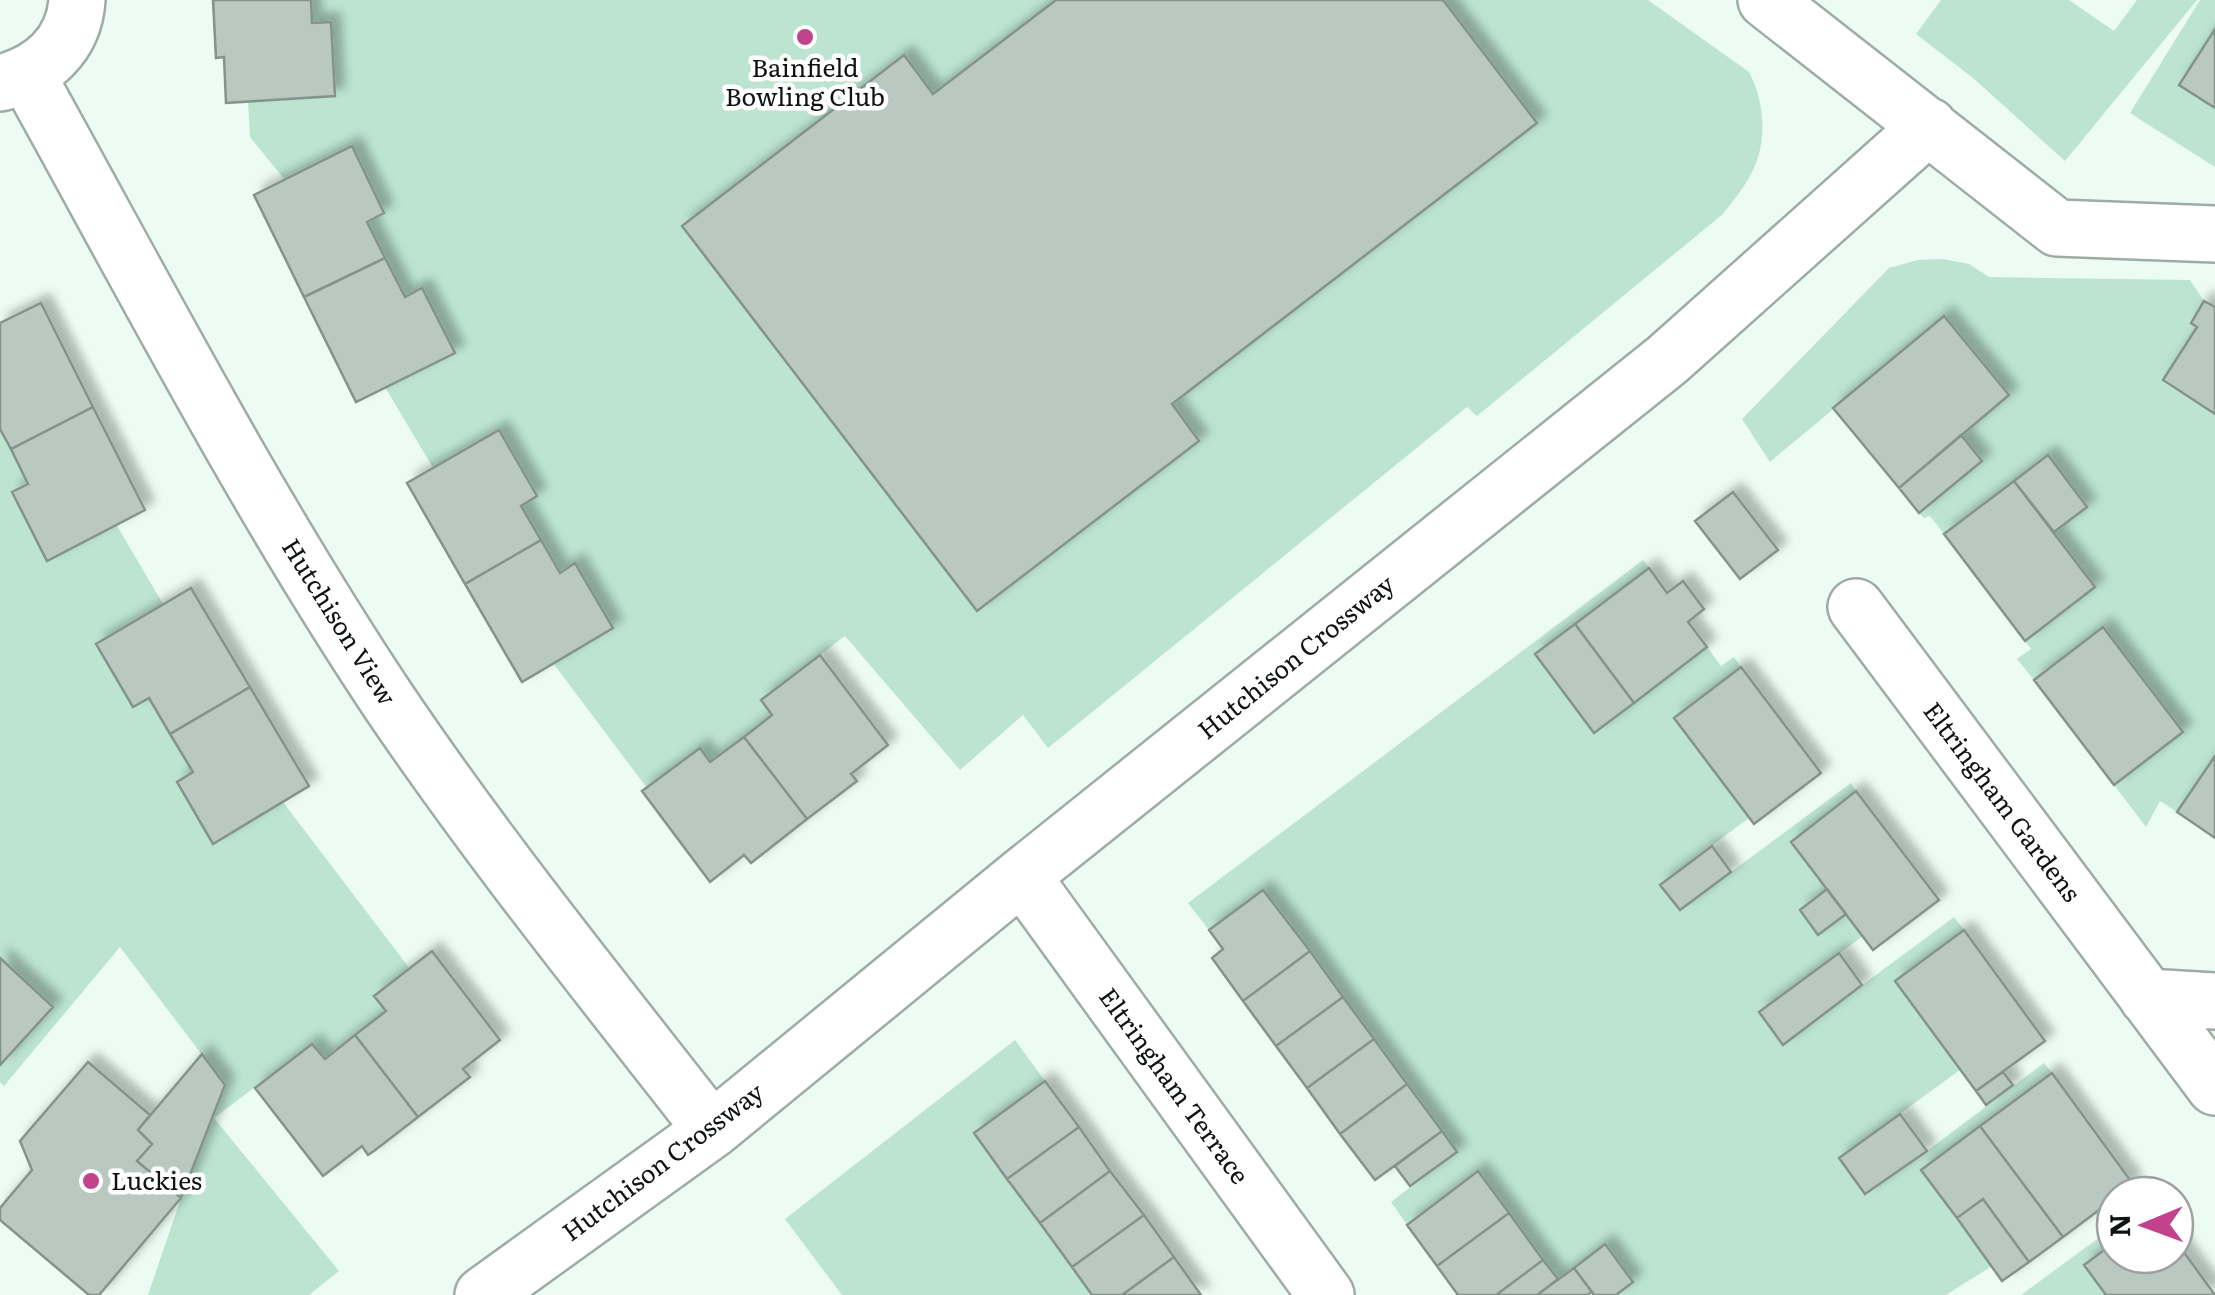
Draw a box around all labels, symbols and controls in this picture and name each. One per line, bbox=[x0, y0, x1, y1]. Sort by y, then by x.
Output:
marker: Bainfield Bowling Club bbox=[794, 26, 816, 48]
place label: Bainfield Bowling Club bbox=[725, 48, 885, 114]
street label: Hutchison View bbox=[274, 531, 407, 712]
street label: Hutchison Crossway bbox=[1189, 564, 1402, 747]
street label: Eltringham Gardens bbox=[1916, 693, 2091, 909]
street label: Eltringham Terrace bbox=[1091, 979, 1259, 1191]
street label: Hutchison Crossway bbox=[554, 1072, 771, 1249]
place label: Luckies bbox=[111, 1161, 202, 1198]
marker: Luckies bbox=[80, 1170, 102, 1192]
north arrow bbox=[2095, 1175, 2195, 1275]
text: N bbox=[2097, 1213, 2139, 1238]

